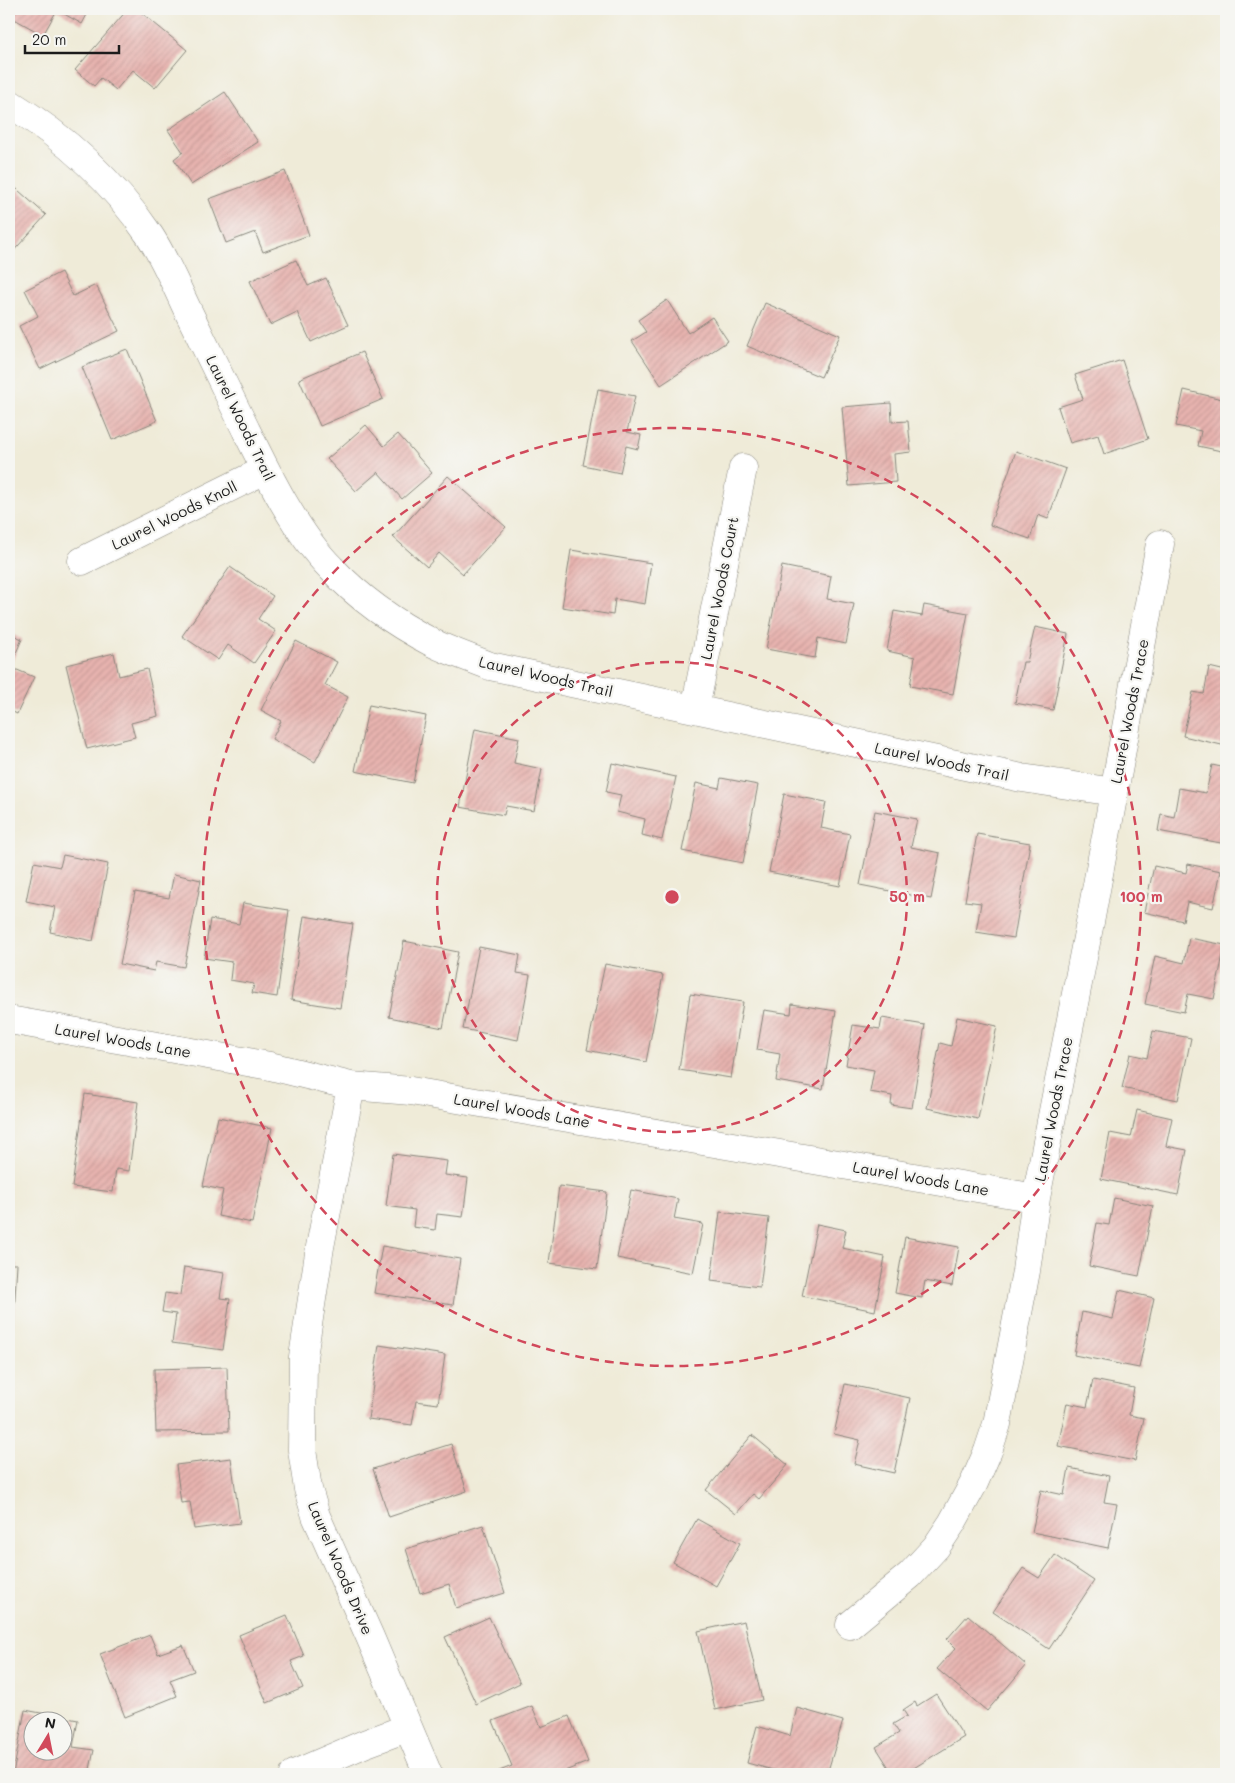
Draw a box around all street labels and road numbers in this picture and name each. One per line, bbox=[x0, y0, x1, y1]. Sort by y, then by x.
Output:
street label: Laurel Woods Trail bbox=[202, 352, 280, 484]
street label: Laurel Woods Knoll bbox=[108, 476, 240, 554]
street label: Laurel Woods Court bbox=[695, 515, 743, 661]
street label: Laurel Woods Trace bbox=[1105, 637, 1153, 785]
street label: Laurel Woods Trail bbox=[477, 651, 615, 701]
street label: Laurel Woods Trail bbox=[873, 737, 1011, 785]
street label: Laurel Woods Lane bbox=[53, 1018, 193, 1062]
street label: Laurel Woods Trace bbox=[1029, 1035, 1077, 1183]
street label: Laurel Woods Lane bbox=[452, 1088, 592, 1132]
street label: Laurel Woods Lane bbox=[851, 1156, 991, 1200]
street label: Laurel Woods Drive bbox=[304, 1498, 378, 1638]

